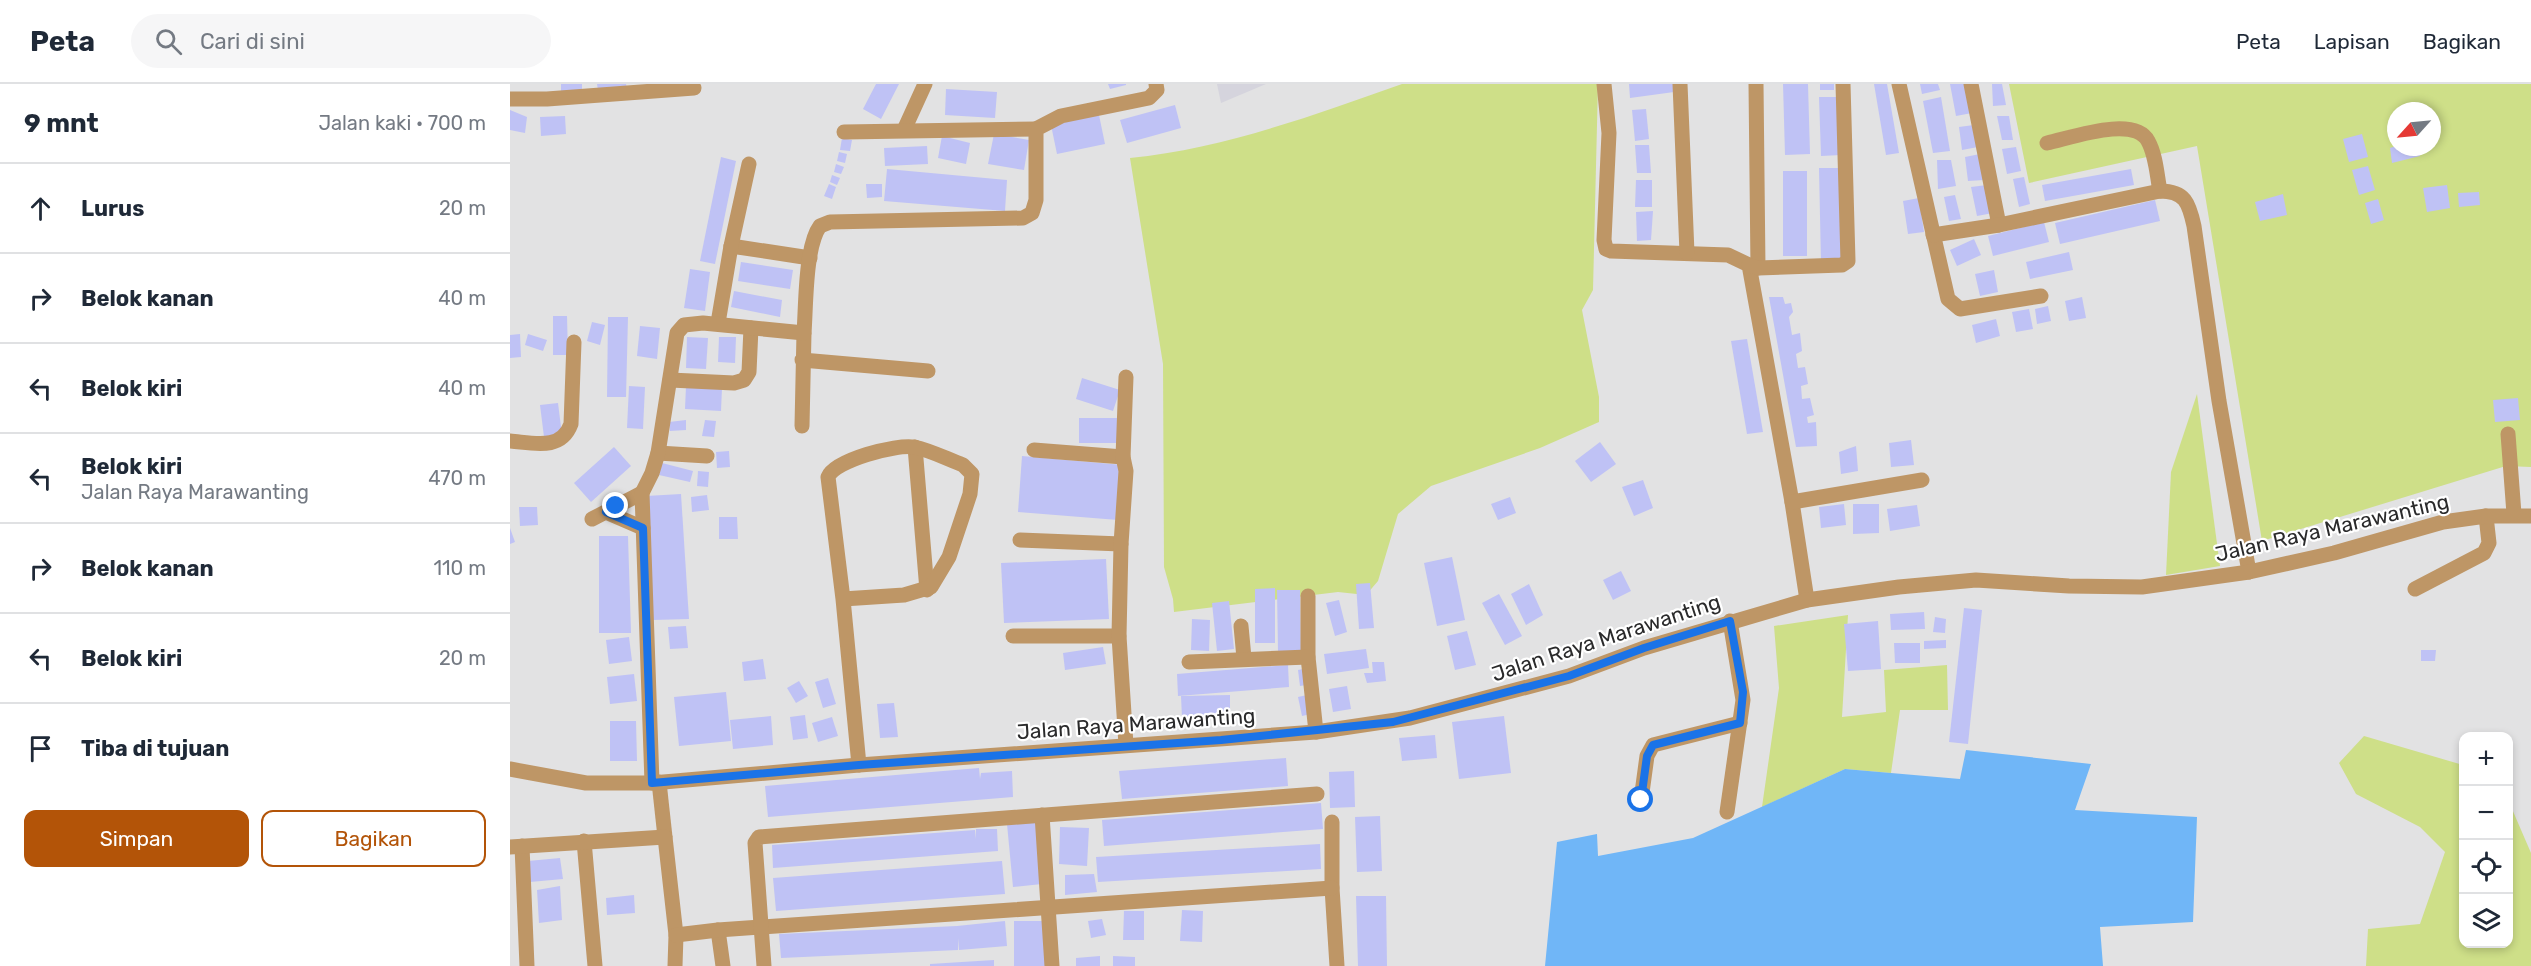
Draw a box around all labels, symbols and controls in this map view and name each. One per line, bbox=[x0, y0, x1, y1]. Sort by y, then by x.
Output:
search box bbox=[131, 14, 551, 68]
text: Peta bbox=[30, 25, 95, 58]
icon: search bbox=[152, 25, 185, 58]
text: Cari di sini bbox=[200, 28, 305, 55]
text: Peta bbox=[2236, 29, 2281, 54]
text: Lapisan bbox=[2314, 29, 2390, 54]
text: Bagikan bbox=[2423, 29, 2501, 54]
north arrow bbox=[2387, 102, 2441, 156]
text: 9 mnt bbox=[24, 108, 99, 139]
text: Jalan kaki · 700 m bbox=[318, 111, 486, 135]
icon: ahead bbox=[24, 192, 57, 225]
text: Lurus bbox=[81, 195, 144, 222]
text: 20 m bbox=[439, 196, 486, 220]
icon: right bbox=[24, 282, 57, 315]
text: Belok kanan bbox=[81, 285, 214, 312]
text: 40 m bbox=[438, 286, 486, 310]
icon: left bbox=[24, 372, 57, 405]
text: Belok kiri bbox=[81, 375, 182, 402]
text: 40 m bbox=[438, 376, 486, 400]
text: Belok kiri bbox=[81, 453, 182, 480]
icon: left bbox=[24, 462, 57, 495]
text: 470 m bbox=[428, 466, 486, 490]
text: Jalan Raya Marawanting bbox=[81, 480, 309, 504]
street label: Jalan Raya Marawanting bbox=[2213, 488, 2451, 567]
route end bbox=[602, 492, 628, 518]
icon: right bbox=[24, 552, 57, 585]
text: Belok kanan bbox=[81, 555, 214, 582]
text: 110 m bbox=[434, 556, 486, 580]
street label: Jalan Raya Marawanting bbox=[1488, 589, 1723, 686]
icon: left bbox=[24, 642, 57, 675]
text: Belok kiri bbox=[81, 645, 182, 672]
text: 20 m bbox=[439, 646, 486, 670]
street label: Jalan Raya Marawanting bbox=[1016, 703, 1256, 744]
icon: arrive bbox=[24, 732, 57, 765]
map controls bbox=[2459, 732, 2513, 948]
button: + bbox=[2459, 732, 2513, 786]
text: Tiba di tujuan bbox=[81, 735, 229, 762]
route start bbox=[1627, 786, 1653, 812]
button: − bbox=[2459, 786, 2513, 840]
button: Simpan bbox=[24, 810, 249, 867]
button: Bagikan bbox=[261, 810, 486, 867]
button: locate bbox=[2459, 840, 2513, 894]
button: layers bbox=[2459, 894, 2513, 948]

